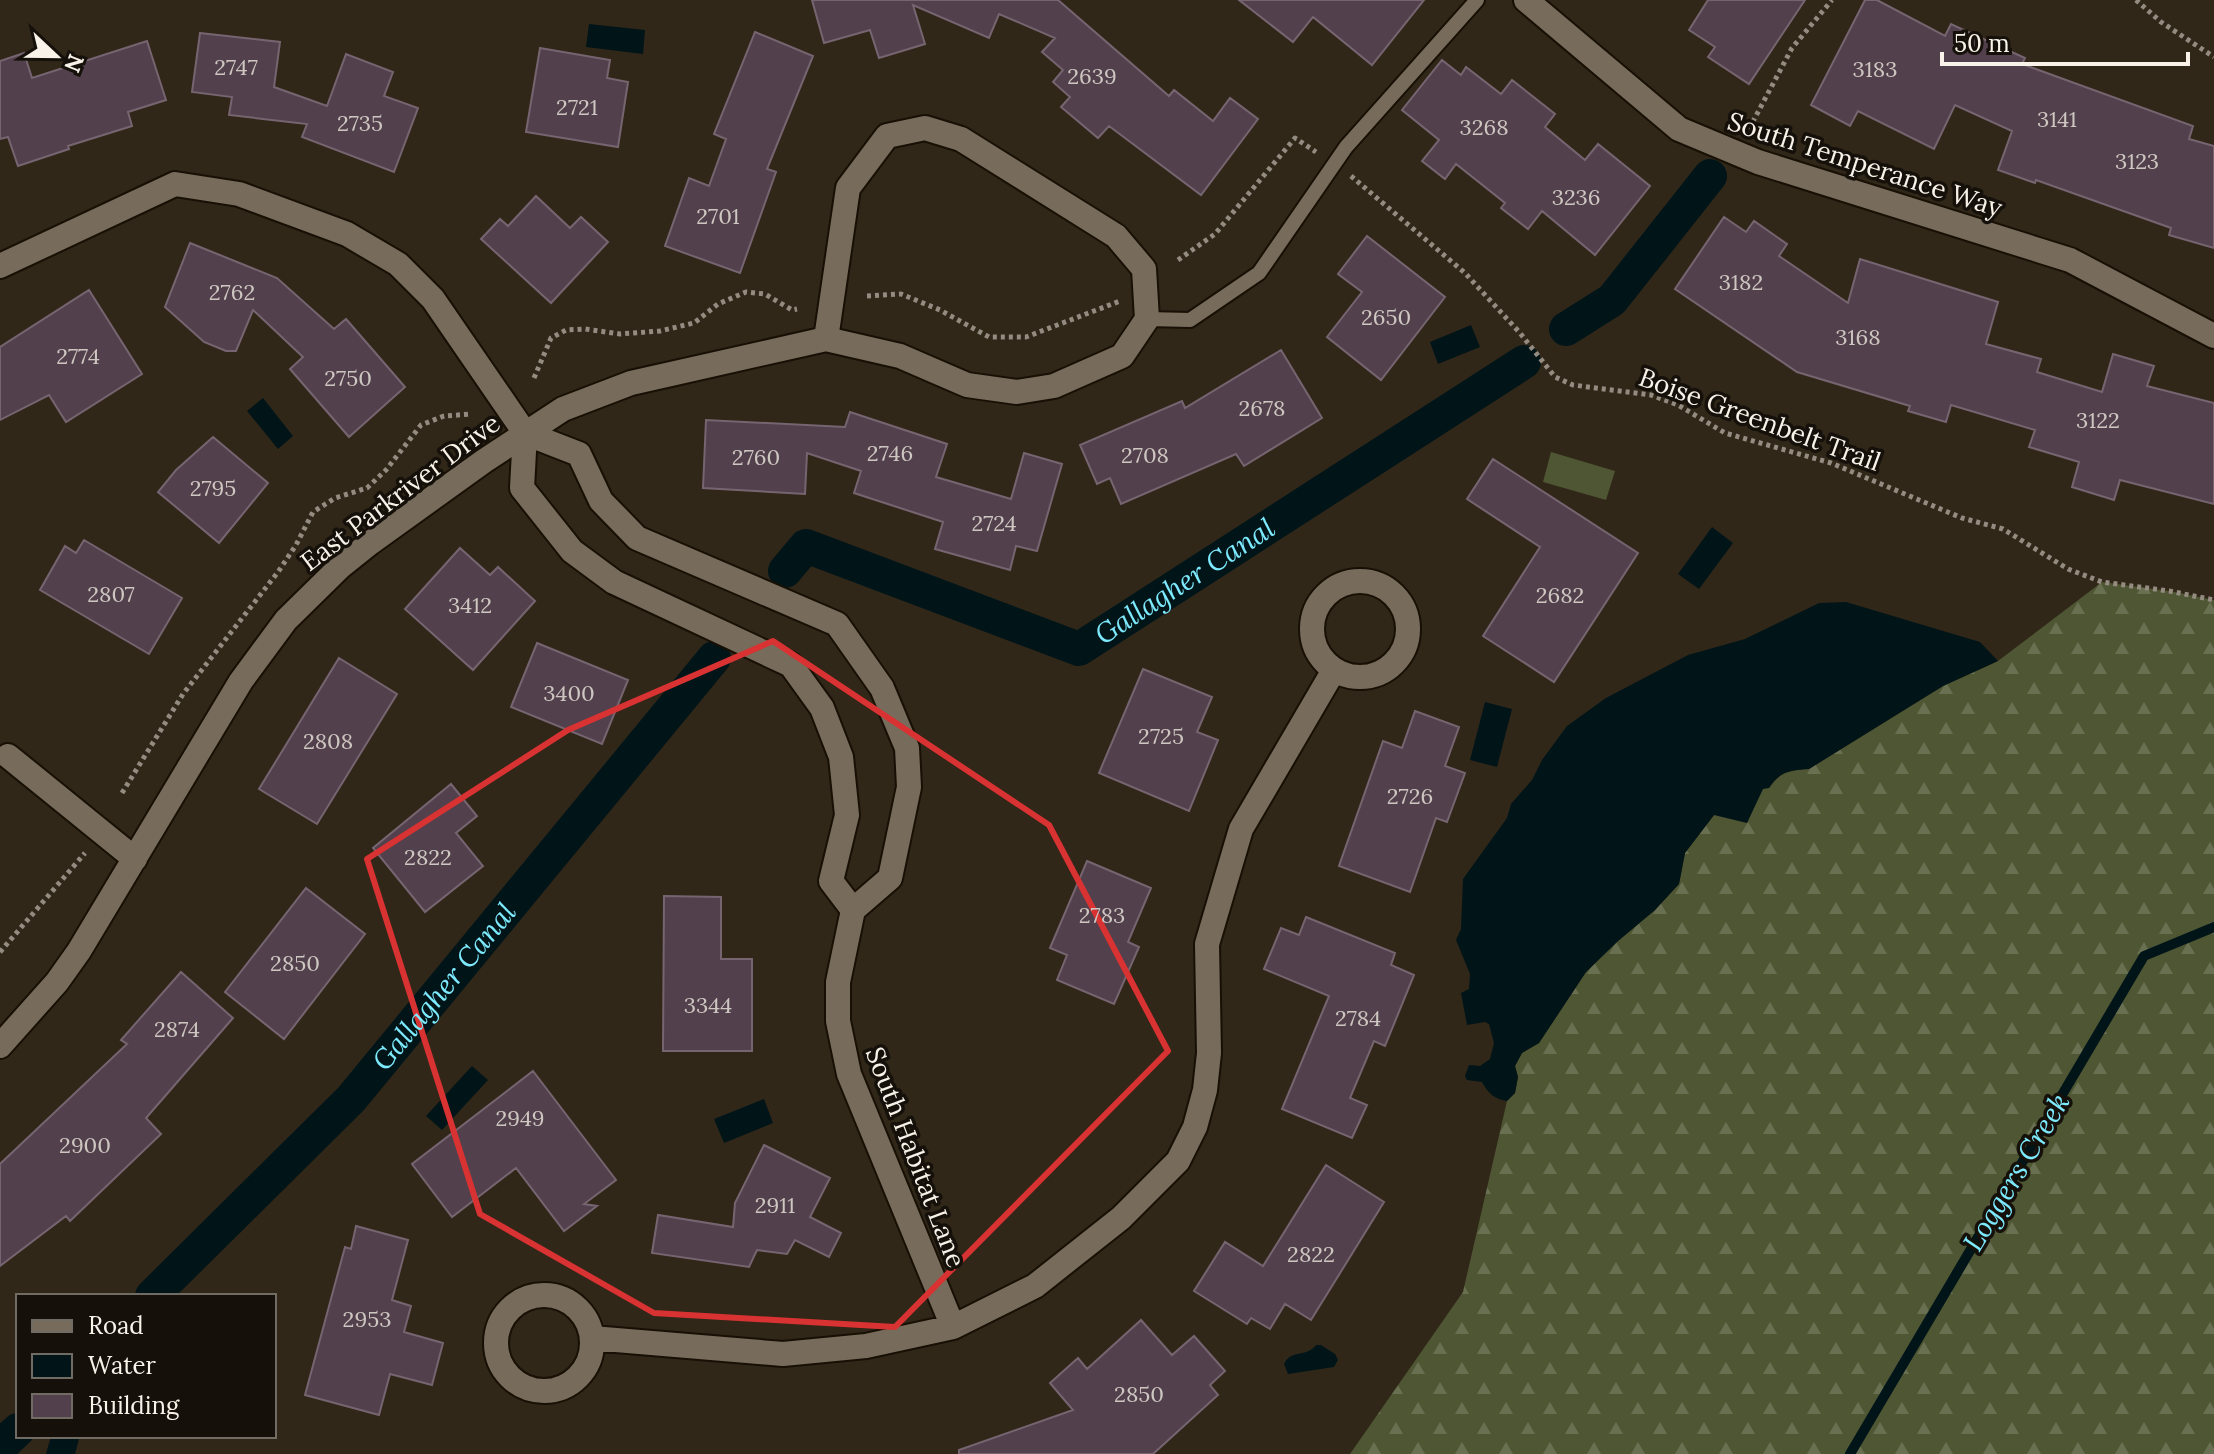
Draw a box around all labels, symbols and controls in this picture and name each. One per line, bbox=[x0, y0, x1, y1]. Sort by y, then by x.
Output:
north arrow bbox=[16, 16, 96, 96]
scale bar bbox=[1942, 16, 2188, 66]
text: 50 m bbox=[1954, 28, 2010, 59]
text: N bbox=[58, 50, 91, 77]
house number: 2747 bbox=[214, 53, 258, 81]
house number: 3183 bbox=[1853, 55, 1897, 83]
house number: 2639 bbox=[1067, 62, 1117, 90]
house number: 2721 bbox=[556, 93, 598, 121]
street label: South Temperance Way bbox=[1723, 104, 2007, 224]
house number: 3141 bbox=[2037, 105, 2077, 133]
house number: 2735 bbox=[337, 109, 383, 137]
house number: 3268 bbox=[1459, 113, 1509, 141]
house number: 3123 bbox=[2115, 147, 2159, 175]
house number: 3236 bbox=[1552, 183, 1600, 211]
house number: 2701 bbox=[696, 202, 740, 230]
house number: 3182 bbox=[1719, 268, 1763, 296]
house number: 2762 bbox=[209, 278, 255, 306]
house number: 2650 bbox=[1361, 303, 1411, 331]
house number: 3168 bbox=[1835, 323, 1881, 351]
house number: 2774 bbox=[56, 342, 100, 370]
street label: Boise Greenbelt Trail bbox=[1635, 360, 1885, 478]
house number: 2750 bbox=[324, 364, 372, 392]
house number: 2678 bbox=[1239, 394, 1285, 422]
street label: East Parkriver Drive bbox=[294, 406, 506, 578]
house number: 3122 bbox=[2076, 406, 2120, 434]
house number: 2746 bbox=[867, 439, 913, 467]
house number: 2708 bbox=[1121, 441, 1169, 469]
house number: 2760 bbox=[732, 443, 780, 471]
house number: 2795 bbox=[190, 474, 236, 502]
house number: 2724 bbox=[971, 509, 1017, 537]
water label: Gallagher Canal bbox=[1088, 510, 1281, 652]
house number: 2807 bbox=[87, 580, 135, 608]
house number: 2682 bbox=[1536, 581, 1584, 609]
house number: 3412 bbox=[448, 591, 492, 619]
house number: 3400 bbox=[543, 679, 595, 707]
house number: 2725 bbox=[1138, 722, 1184, 750]
house number: 2808 bbox=[303, 727, 353, 755]
house number: 2726 bbox=[1387, 782, 1433, 810]
house number: 2822 bbox=[404, 843, 452, 871]
water label: Gallagher Canal bbox=[364, 895, 523, 1078]
house number: 2783 bbox=[1079, 901, 1125, 929]
house number: 2850 bbox=[270, 949, 320, 977]
house number: 3344 bbox=[684, 991, 732, 1019]
house number: 2784 bbox=[1335, 1004, 1381, 1032]
house number: 2874 bbox=[154, 1015, 200, 1043]
street label: South Habitat Lane bbox=[859, 1042, 973, 1272]
water label: Loggers Creek bbox=[1955, 1086, 2077, 1258]
house number: 2949 bbox=[495, 1104, 545, 1132]
house number: 2900 bbox=[59, 1131, 111, 1159]
house number: 2911 bbox=[755, 1191, 795, 1219]
house number: 2822 bbox=[1287, 1240, 1335, 1268]
legend bbox=[16, 1294, 276, 1438]
house number: 2953 bbox=[343, 1305, 391, 1333]
text: Road bbox=[88, 1310, 144, 1341]
text: Water bbox=[88, 1350, 156, 1381]
house number: 2850 bbox=[1114, 1380, 1164, 1408]
text: Building bbox=[88, 1390, 180, 1421]

